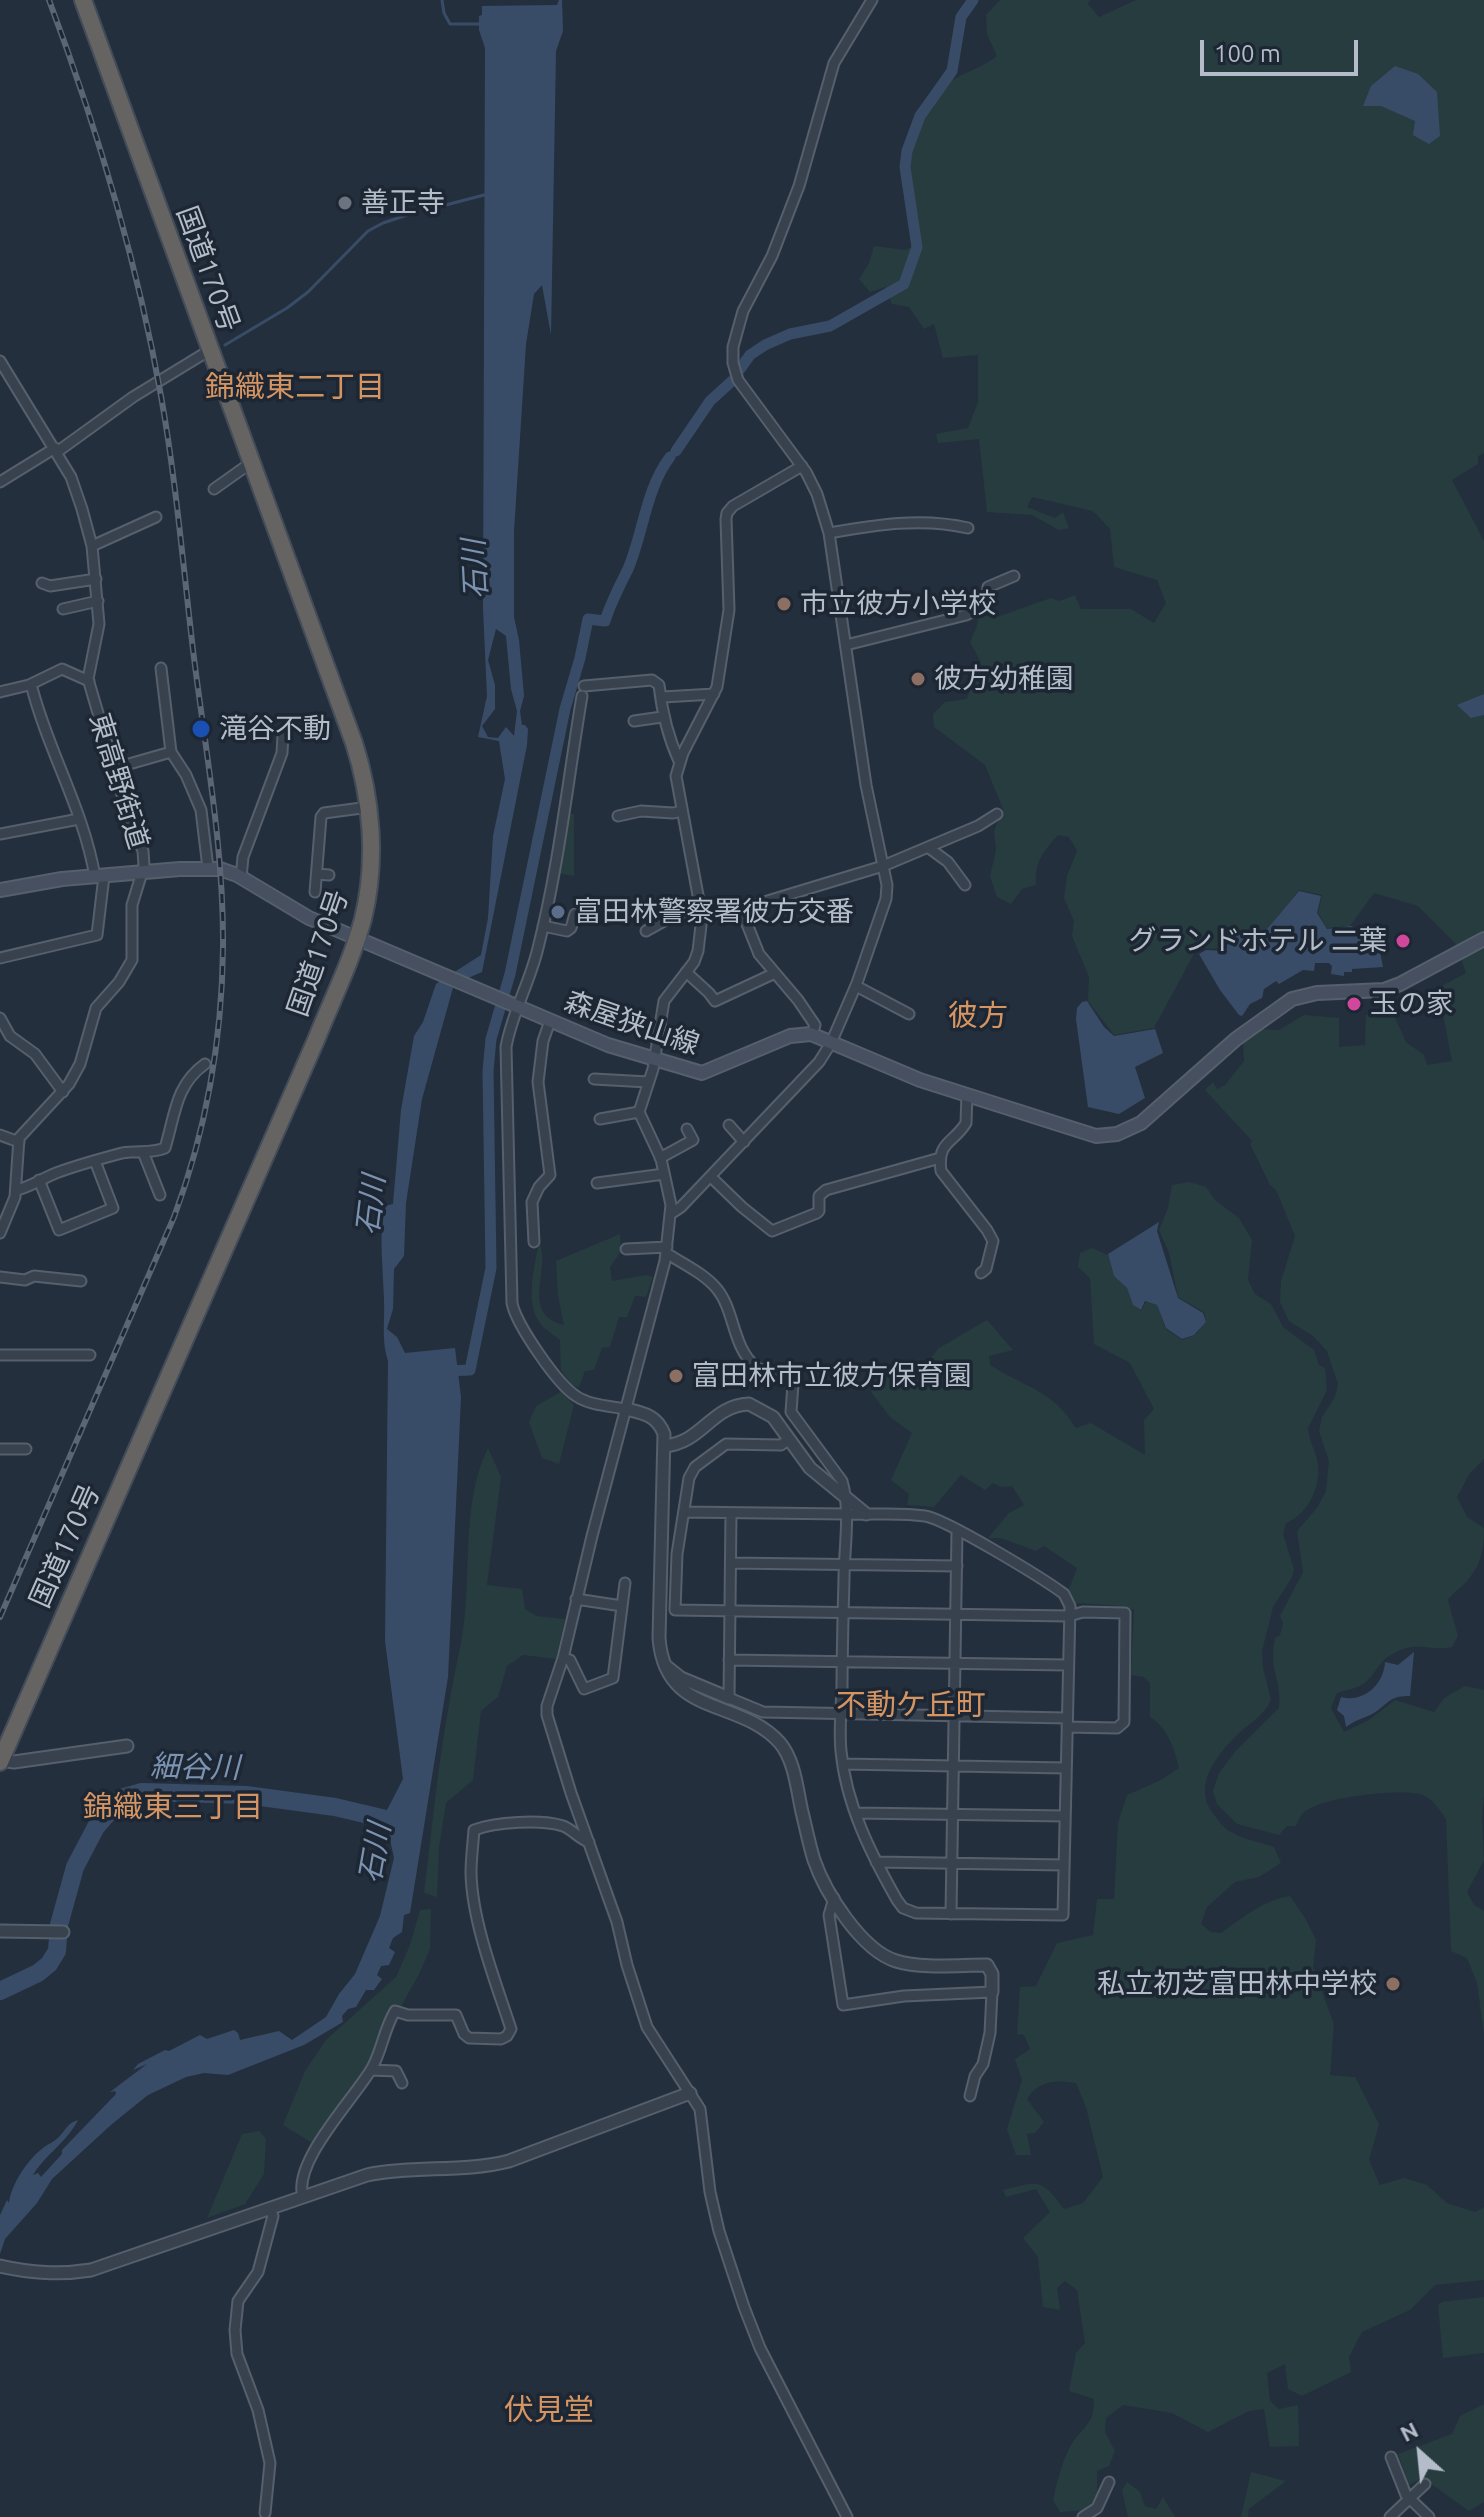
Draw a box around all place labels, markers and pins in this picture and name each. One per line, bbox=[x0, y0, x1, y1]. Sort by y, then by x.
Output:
place label: 善正寺 bbox=[361, 186, 445, 220]
marker: 善正寺 bbox=[336, 194, 354, 212]
place label: 市立彼方小学校 bbox=[800, 587, 996, 621]
marker: 市立彼方小学校 bbox=[775, 595, 793, 613]
place label: 彼方幼稚園 bbox=[934, 662, 1074, 696]
marker: 彼方幼稚園 bbox=[909, 670, 927, 688]
place label: 滝谷不動 bbox=[219, 712, 331, 746]
marker: 滝谷不動 bbox=[190, 718, 212, 740]
place label: 富田林警察署彼方交番 bbox=[574, 895, 854, 929]
marker: 富田林警察署彼方交番 bbox=[549, 903, 567, 921]
place label: グランドホテル 二葉 bbox=[1129, 924, 1387, 958]
marker: グランドホテル 二葉 bbox=[1394, 932, 1412, 950]
place label: 玉の家 bbox=[1370, 987, 1454, 1021]
marker: 玉の家 bbox=[1345, 995, 1363, 1013]
place label: 富田林市立彼方保育園 bbox=[692, 1359, 972, 1393]
marker: 富田林市立彼方保育園 bbox=[667, 1367, 685, 1385]
place label: 私立初芝富田林中学校 bbox=[1097, 1967, 1377, 2001]
marker: 私立初芝富田林中学校 bbox=[1384, 1975, 1402, 1993]

